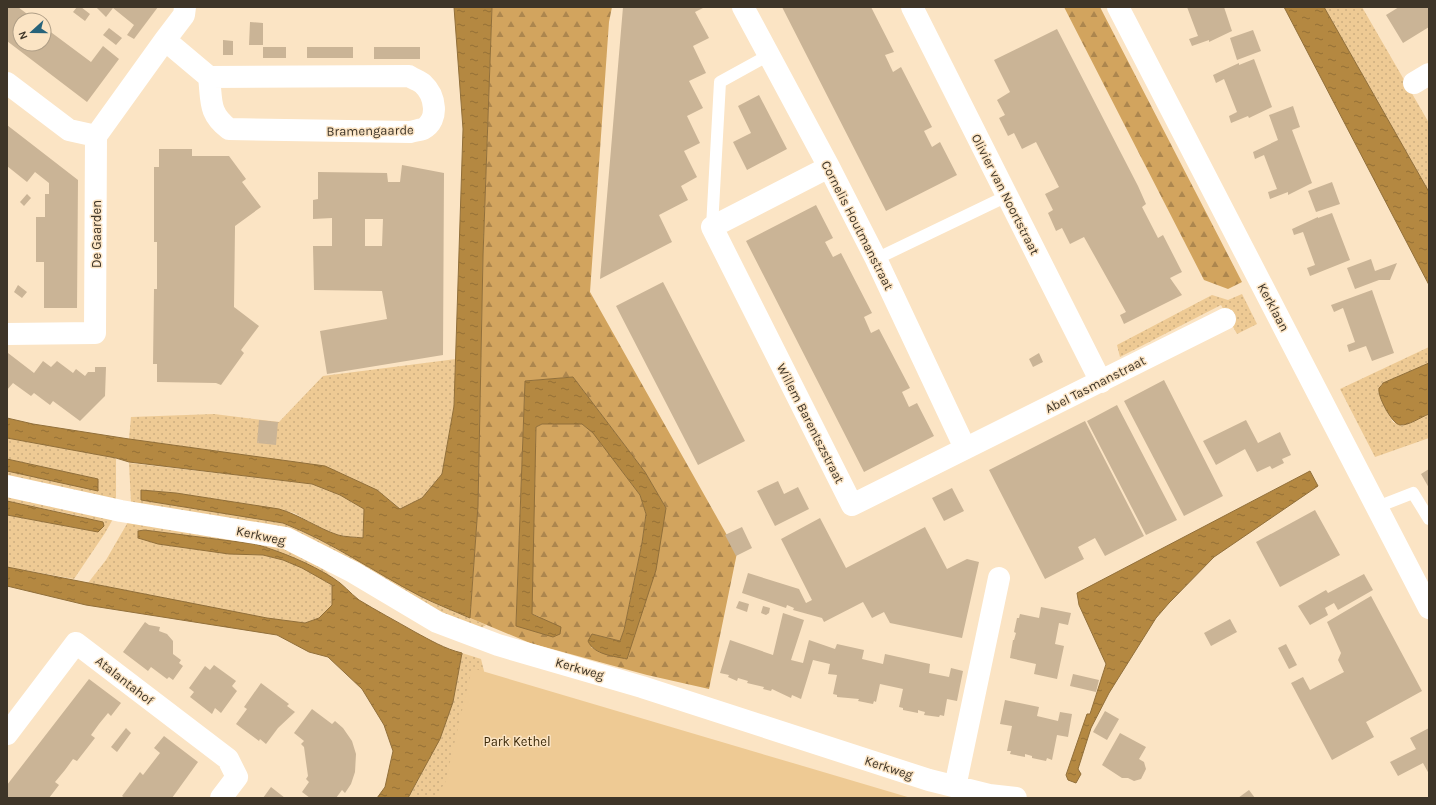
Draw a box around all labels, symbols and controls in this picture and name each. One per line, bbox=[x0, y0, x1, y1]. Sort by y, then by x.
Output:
north arrow bbox=[12, 12, 52, 52]
text: N bbox=[16, 29, 31, 41]
street label: Bramengaarde bbox=[326, 122, 414, 139]
street label: Olivier van Noortstraat bbox=[969, 131, 1043, 257]
street label: Cornelis Houtmanstraat bbox=[818, 158, 897, 292]
street label: De Gaarden bbox=[89, 200, 104, 268]
street label: Kerklaan bbox=[1255, 281, 1292, 334]
street label: Abel Tasmanstraat bbox=[1042, 353, 1148, 416]
street label: Willem Barentszstraat bbox=[774, 361, 847, 486]
street label: Kerkweg bbox=[235, 523, 288, 548]
street label: Atalantahof bbox=[93, 653, 157, 708]
street label: Kerkweg bbox=[554, 654, 607, 683]
park label: Park Kethel bbox=[483, 734, 551, 749]
street label: Kerkweg bbox=[863, 753, 916, 783]

